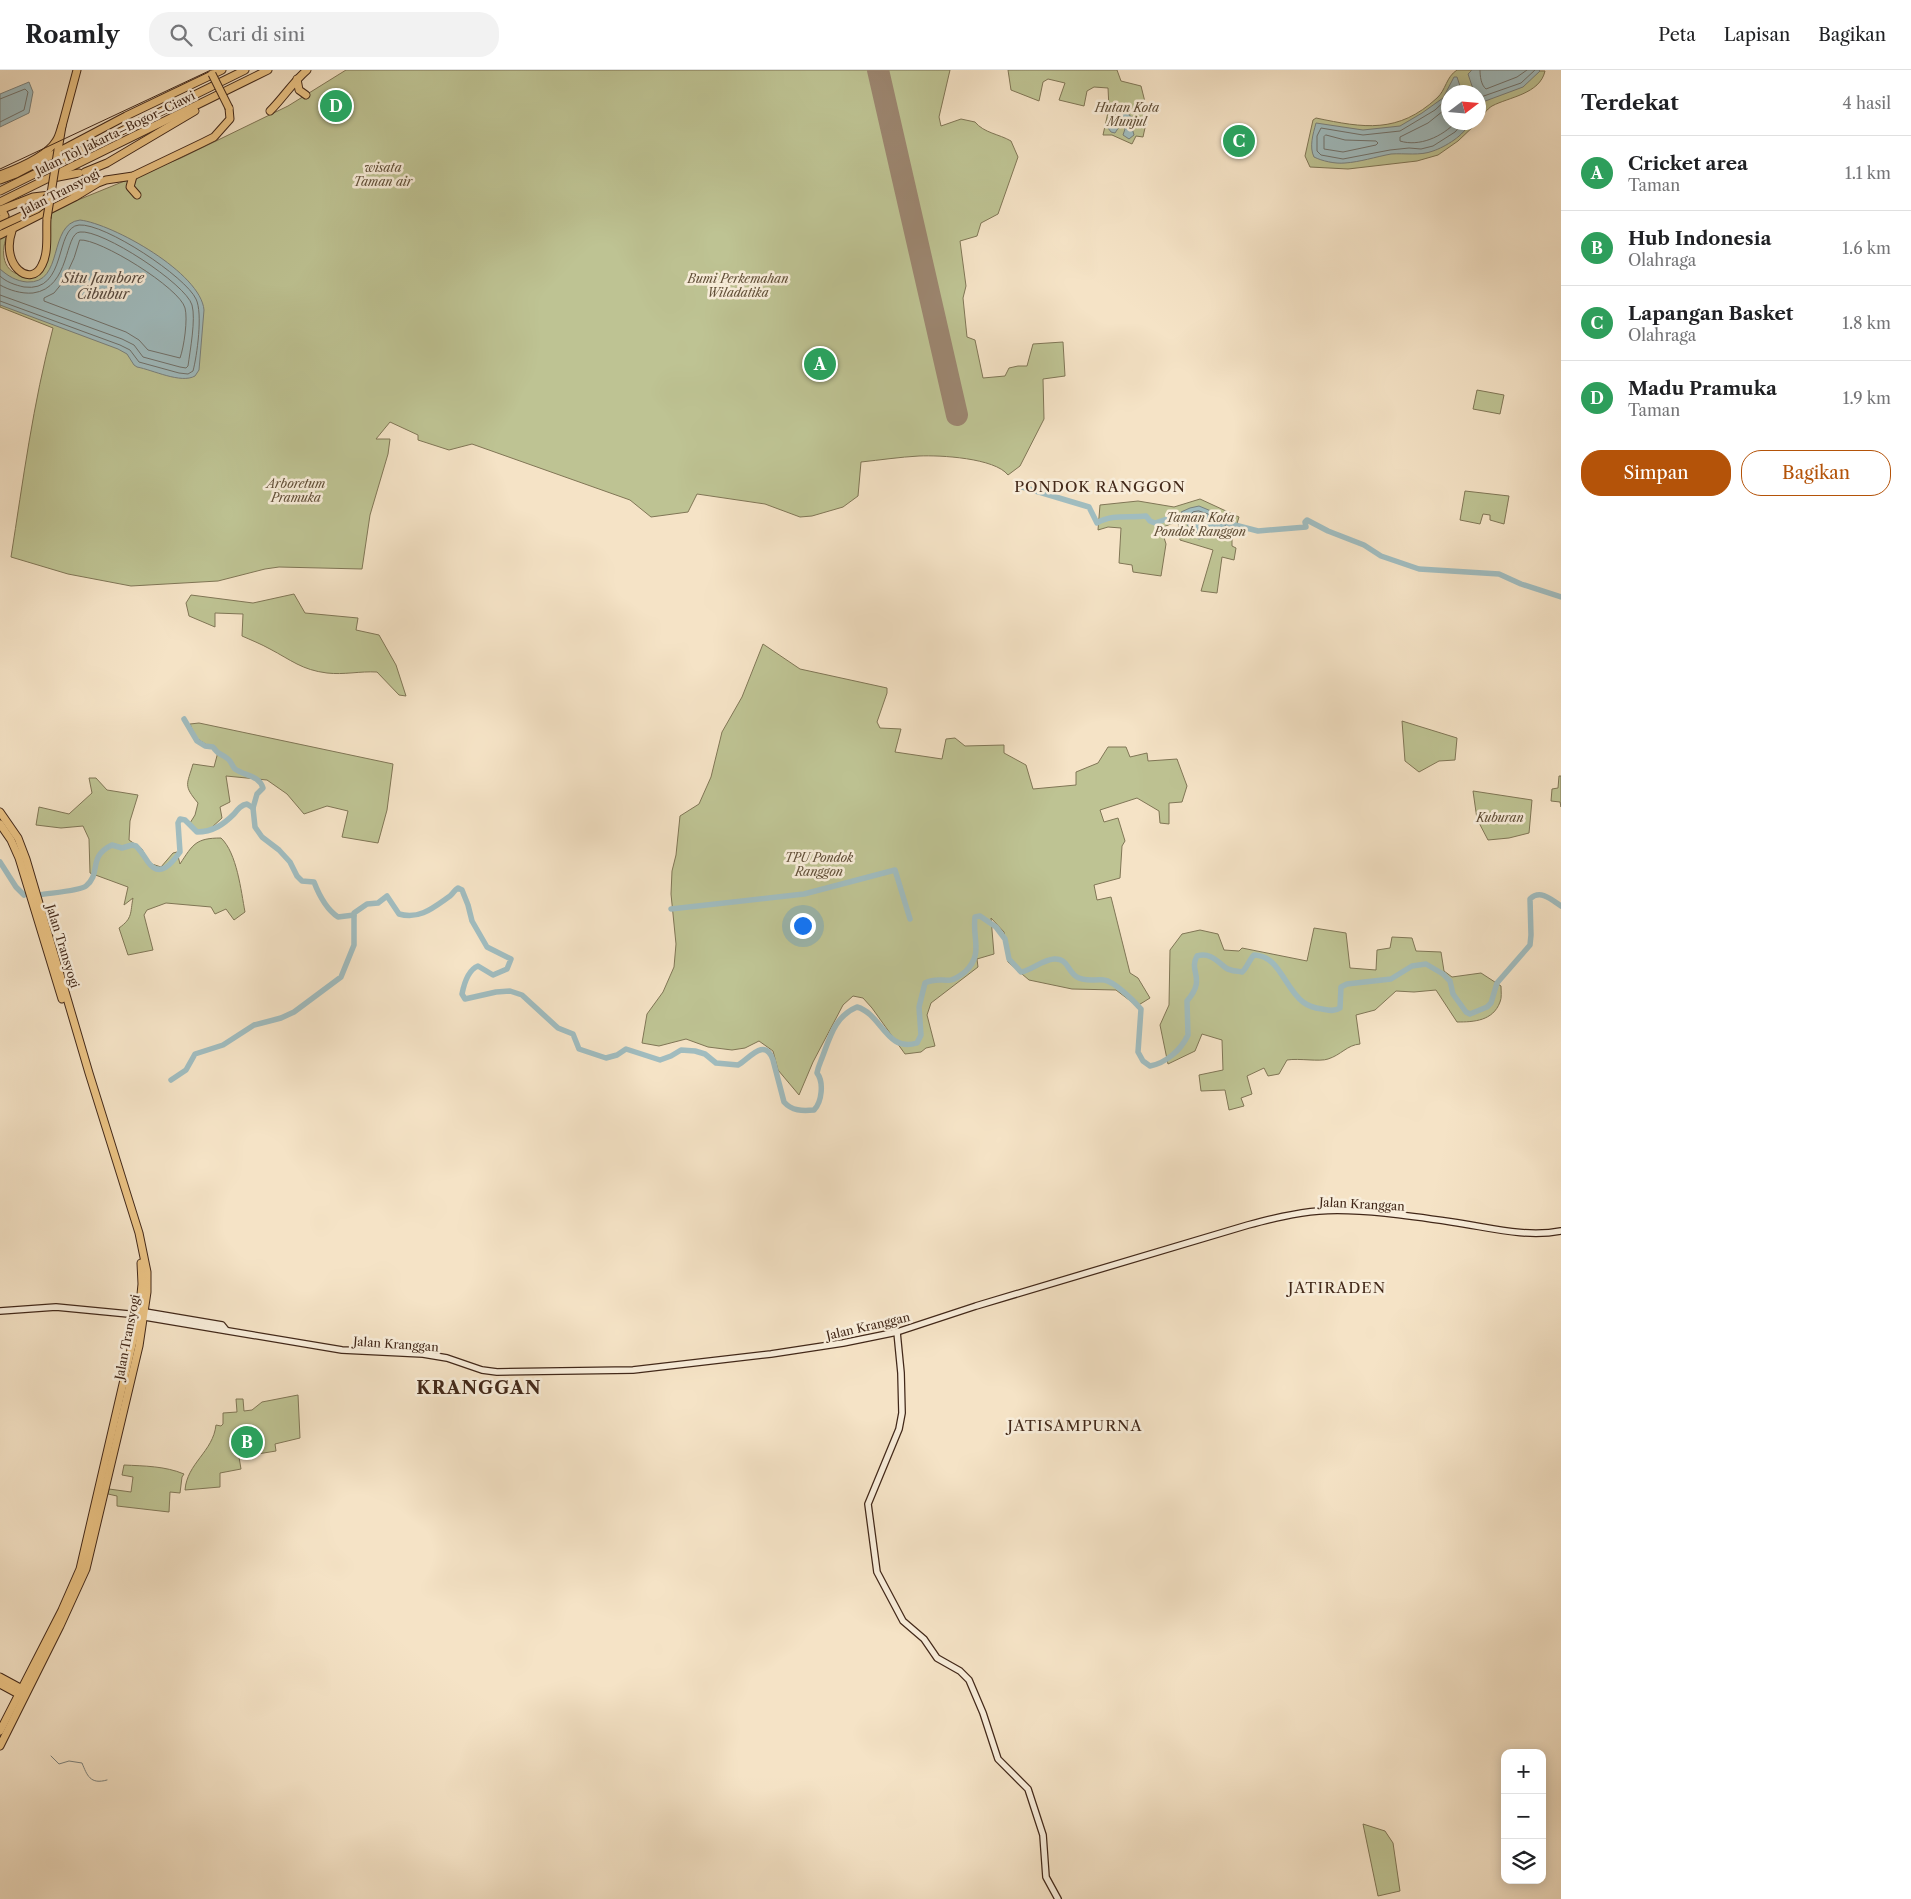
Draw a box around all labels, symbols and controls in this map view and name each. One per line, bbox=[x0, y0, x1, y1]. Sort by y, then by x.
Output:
search box bbox=[149, 12, 499, 57]
text: Roamly bbox=[25, 20, 119, 49]
icon: search bbox=[167, 21, 195, 49]
text: Cari di sini bbox=[207, 23, 305, 46]
text: Peta bbox=[1658, 24, 1696, 46]
text: Lapisan bbox=[1724, 24, 1790, 46]
text: Bagikan bbox=[1818, 24, 1886, 46]
north arrow bbox=[1441, 85, 1486, 130]
pin: D bbox=[320, 87, 352, 125]
street label: Jalan Tol Jakarta–Bogor–Ciawi bbox=[31, 88, 198, 179]
text: Terdekat bbox=[1581, 90, 1679, 115]
text: 4 hasil bbox=[1842, 93, 1891, 113]
park label: Hutan Kota Munjul bbox=[1094, 100, 1159, 129]
pin: C bbox=[1223, 122, 1255, 160]
text: Cricket area bbox=[1628, 152, 1748, 175]
park label: wisata Taman air bbox=[354, 160, 414, 189]
text: A bbox=[1591, 163, 1603, 183]
text: 1.1 km bbox=[1845, 163, 1891, 183]
street label: Jalan Transyogi bbox=[16, 165, 102, 219]
text: Taman bbox=[1628, 175, 1680, 195]
text: Hub Indonesia bbox=[1628, 227, 1771, 250]
text: B bbox=[1591, 238, 1603, 258]
text: 1.6 km bbox=[1842, 238, 1891, 258]
text: Olahraga bbox=[1628, 250, 1696, 270]
water label: Situ Jambore Cibubur bbox=[61, 269, 145, 303]
park label: Bumi Perkemahan Wiladatika bbox=[687, 271, 788, 300]
text: Lapangan Basket bbox=[1628, 302, 1794, 325]
text: C bbox=[1591, 313, 1603, 333]
text: 1.8 km bbox=[1842, 313, 1891, 333]
text: Olahraga bbox=[1628, 325, 1696, 345]
pin: A bbox=[804, 345, 836, 383]
text: Madu Pramuka bbox=[1628, 377, 1777, 400]
text: D bbox=[1590, 388, 1604, 408]
text: 1.9 km bbox=[1843, 388, 1891, 408]
text: Taman bbox=[1628, 400, 1680, 420]
button: Simpan bbox=[1581, 450, 1731, 496]
button: Bagikan bbox=[1741, 450, 1891, 496]
park label: Arboretum Pramuka bbox=[265, 476, 325, 505]
district label: PONDOK RANGGON bbox=[1014, 477, 1186, 496]
park label: Taman Kota Pondok Ranggon bbox=[1153, 510, 1246, 539]
park label: Kuburan bbox=[1475, 810, 1524, 825]
park label: TPU Pondok Ranggon bbox=[785, 850, 854, 879]
street label: Jalan Transyogi bbox=[43, 900, 83, 990]
your location bbox=[790, 913, 816, 939]
street label: Jalan Kranggan bbox=[1317, 1194, 1406, 1214]
district label: JATIRADEN bbox=[1286, 1278, 1386, 1297]
street label: Jalan Transyogi bbox=[111, 1293, 143, 1383]
street label: Jalan Kranggan bbox=[823, 1309, 912, 1343]
street label: Jalan Kranggan bbox=[351, 1333, 440, 1355]
district label: KRANGGAN bbox=[416, 1377, 542, 1399]
district label: JATISAMPURNA bbox=[1005, 1416, 1143, 1435]
pin: B bbox=[231, 1423, 263, 1461]
map controls bbox=[1501, 1749, 1546, 1884]
button: + bbox=[1501, 1749, 1546, 1794]
button: − bbox=[1501, 1794, 1546, 1839]
button: layers bbox=[1501, 1839, 1546, 1884]

